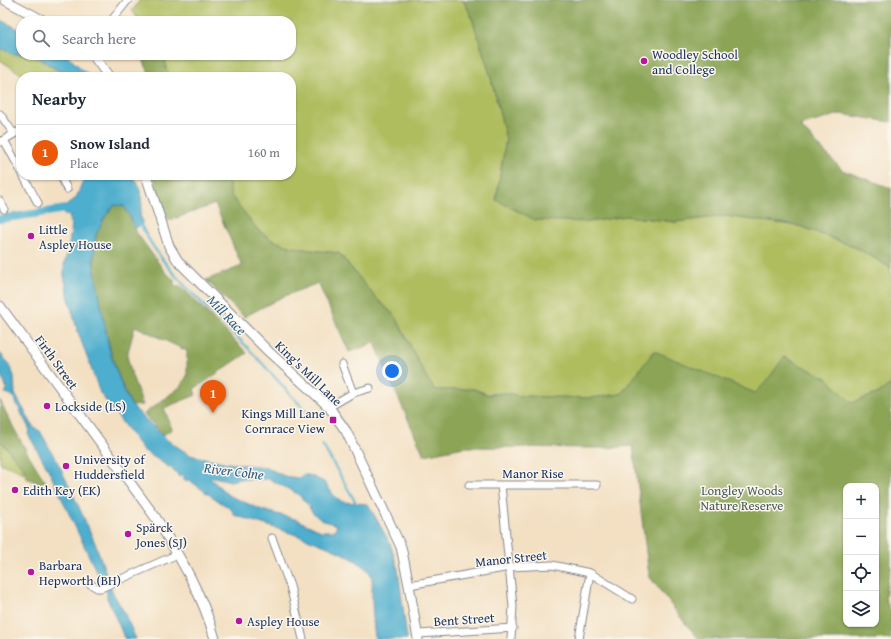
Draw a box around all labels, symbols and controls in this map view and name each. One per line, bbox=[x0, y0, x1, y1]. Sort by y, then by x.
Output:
search box bbox=[16, 16, 296, 60]
icon: search bbox=[30, 27, 52, 49]
text: Search here bbox=[62, 28, 136, 49]
place label: Woodley School and College bbox=[652, 45, 738, 79]
marker: Woodley School and College bbox=[639, 56, 649, 66]
text: Nearby bbox=[32, 86, 86, 111]
text: Snow Island bbox=[70, 133, 150, 154]
text: 1 bbox=[42, 143, 48, 162]
text: 160 m bbox=[248, 143, 280, 162]
text: Place bbox=[70, 154, 99, 173]
place label: Little Aspley House bbox=[39, 220, 112, 254]
marker: Little Aspley House bbox=[26, 231, 36, 241]
water label: Mill Race bbox=[203, 290, 251, 340]
street label: Firth Street bbox=[30, 331, 83, 394]
street label: King's Mill Lane bbox=[271, 336, 346, 410]
your location bbox=[382, 361, 402, 381]
pin: 1 bbox=[200, 380, 226, 413]
place label: Lockside (LS) bbox=[55, 397, 126, 416]
marker: Lockside (LS) bbox=[42, 401, 52, 411]
place label: Kings Mill Lane Cornrace View bbox=[242, 404, 326, 438]
marker: Kings Mill Lane Cornrace View bbox=[328, 415, 338, 425]
place label: University of Huddersfield bbox=[74, 450, 147, 484]
water label: River Colne bbox=[202, 457, 265, 485]
marker: University of Huddersfield bbox=[61, 461, 71, 471]
street label: Manor Rise bbox=[502, 464, 564, 483]
place label: Edith Key (EK) bbox=[23, 481, 101, 500]
park label: Longley Woods Nature Reserve bbox=[701, 481, 783, 515]
map controls bbox=[843, 483, 879, 627]
button: + bbox=[843, 483, 879, 519]
marker: Edith Key (EK) bbox=[10, 485, 20, 495]
place label: Spärck Jones (SJ) bbox=[134, 518, 187, 552]
button: − bbox=[843, 519, 879, 555]
marker: Spärck Jones (SJ) bbox=[123, 529, 133, 539]
street label: Manor Street bbox=[474, 545, 548, 572]
button: locate bbox=[843, 555, 879, 591]
place label: Barbara Hepworth (BH) bbox=[39, 556, 121, 590]
marker: Barbara Hepworth (BH) bbox=[26, 567, 36, 577]
button: layers bbox=[843, 591, 879, 627]
street label: Bent Street bbox=[433, 608, 496, 631]
place label: Aspley House bbox=[247, 612, 320, 631]
marker: Aspley House bbox=[234, 616, 244, 626]

